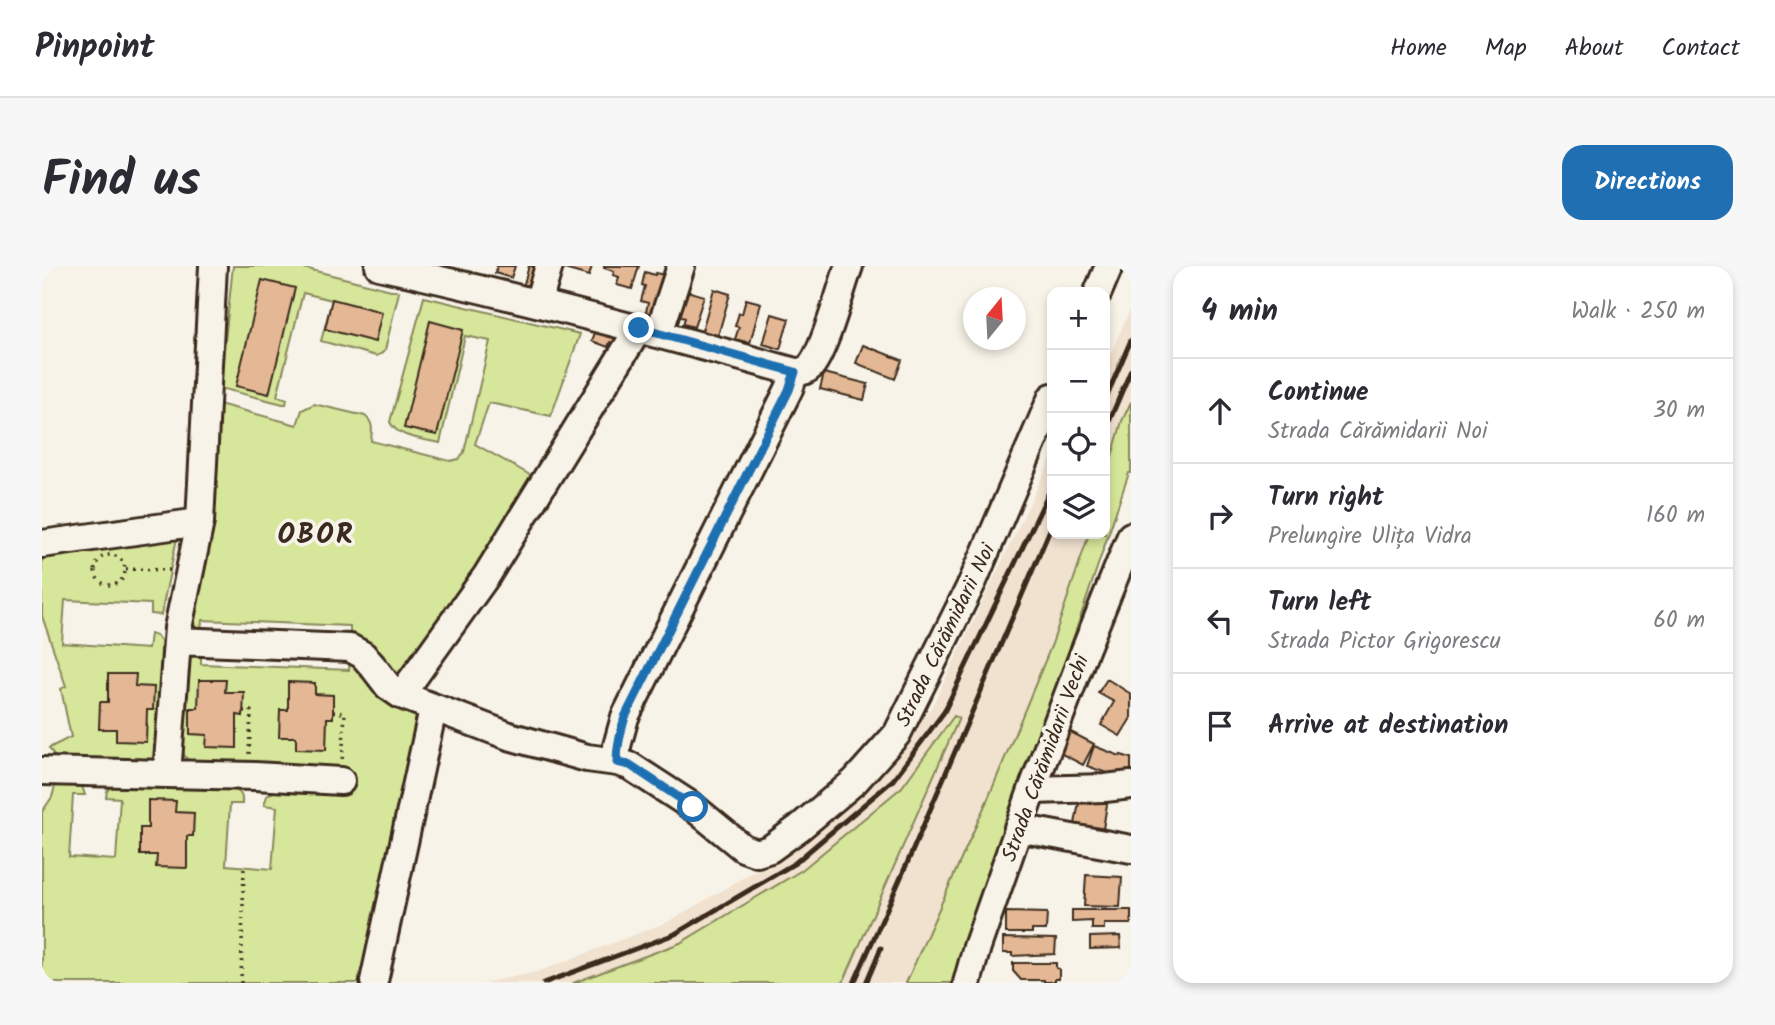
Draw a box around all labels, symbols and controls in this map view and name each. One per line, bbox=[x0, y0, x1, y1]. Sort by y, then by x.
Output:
text: Pinpoint bbox=[35, 22, 155, 75]
text: Home bbox=[1390, 29, 1447, 68]
text: Map bbox=[1485, 29, 1527, 68]
text: About bbox=[1565, 29, 1623, 68]
text: Contact bbox=[1661, 29, 1740, 68]
text: Find us bbox=[42, 143, 200, 221]
button: Directions bbox=[1562, 145, 1733, 220]
north arrow bbox=[963, 287, 1026, 350]
map controls bbox=[1047, 287, 1110, 539]
button: + bbox=[1047, 287, 1110, 350]
text: 4 min bbox=[1201, 288, 1278, 336]
text: Walk · 250 m bbox=[1571, 294, 1705, 330]
route end bbox=[623, 312, 654, 343]
button: − bbox=[1047, 350, 1110, 413]
text: Continue bbox=[1268, 372, 1369, 414]
icon: ahead bbox=[1201, 392, 1239, 430]
text: 30 m bbox=[1653, 393, 1705, 429]
button: locate bbox=[1047, 413, 1110, 476]
text: Strada Cărămidarii Noi bbox=[1268, 414, 1487, 450]
button: layers bbox=[1047, 476, 1110, 539]
text: Turn right bbox=[1268, 477, 1384, 519]
icon: right bbox=[1201, 497, 1239, 535]
text: 160 m bbox=[1646, 498, 1705, 534]
district label: OBOR bbox=[278, 513, 354, 558]
text: Prelungire Ulița Vidra bbox=[1268, 519, 1472, 555]
street label: Strada Cărămidarii Noi bbox=[888, 538, 1006, 733]
text: Turn left bbox=[1268, 582, 1371, 624]
icon: left bbox=[1201, 602, 1239, 640]
text: 60 m bbox=[1653, 603, 1705, 639]
text: Strada Pictor Grigorescu bbox=[1268, 624, 1501, 660]
street label: Strada Cărămidarii Vechi bbox=[994, 650, 1100, 866]
text: Arrive at destination bbox=[1268, 705, 1508, 747]
icon: arrive bbox=[1201, 707, 1239, 745]
route start bbox=[677, 791, 708, 822]

